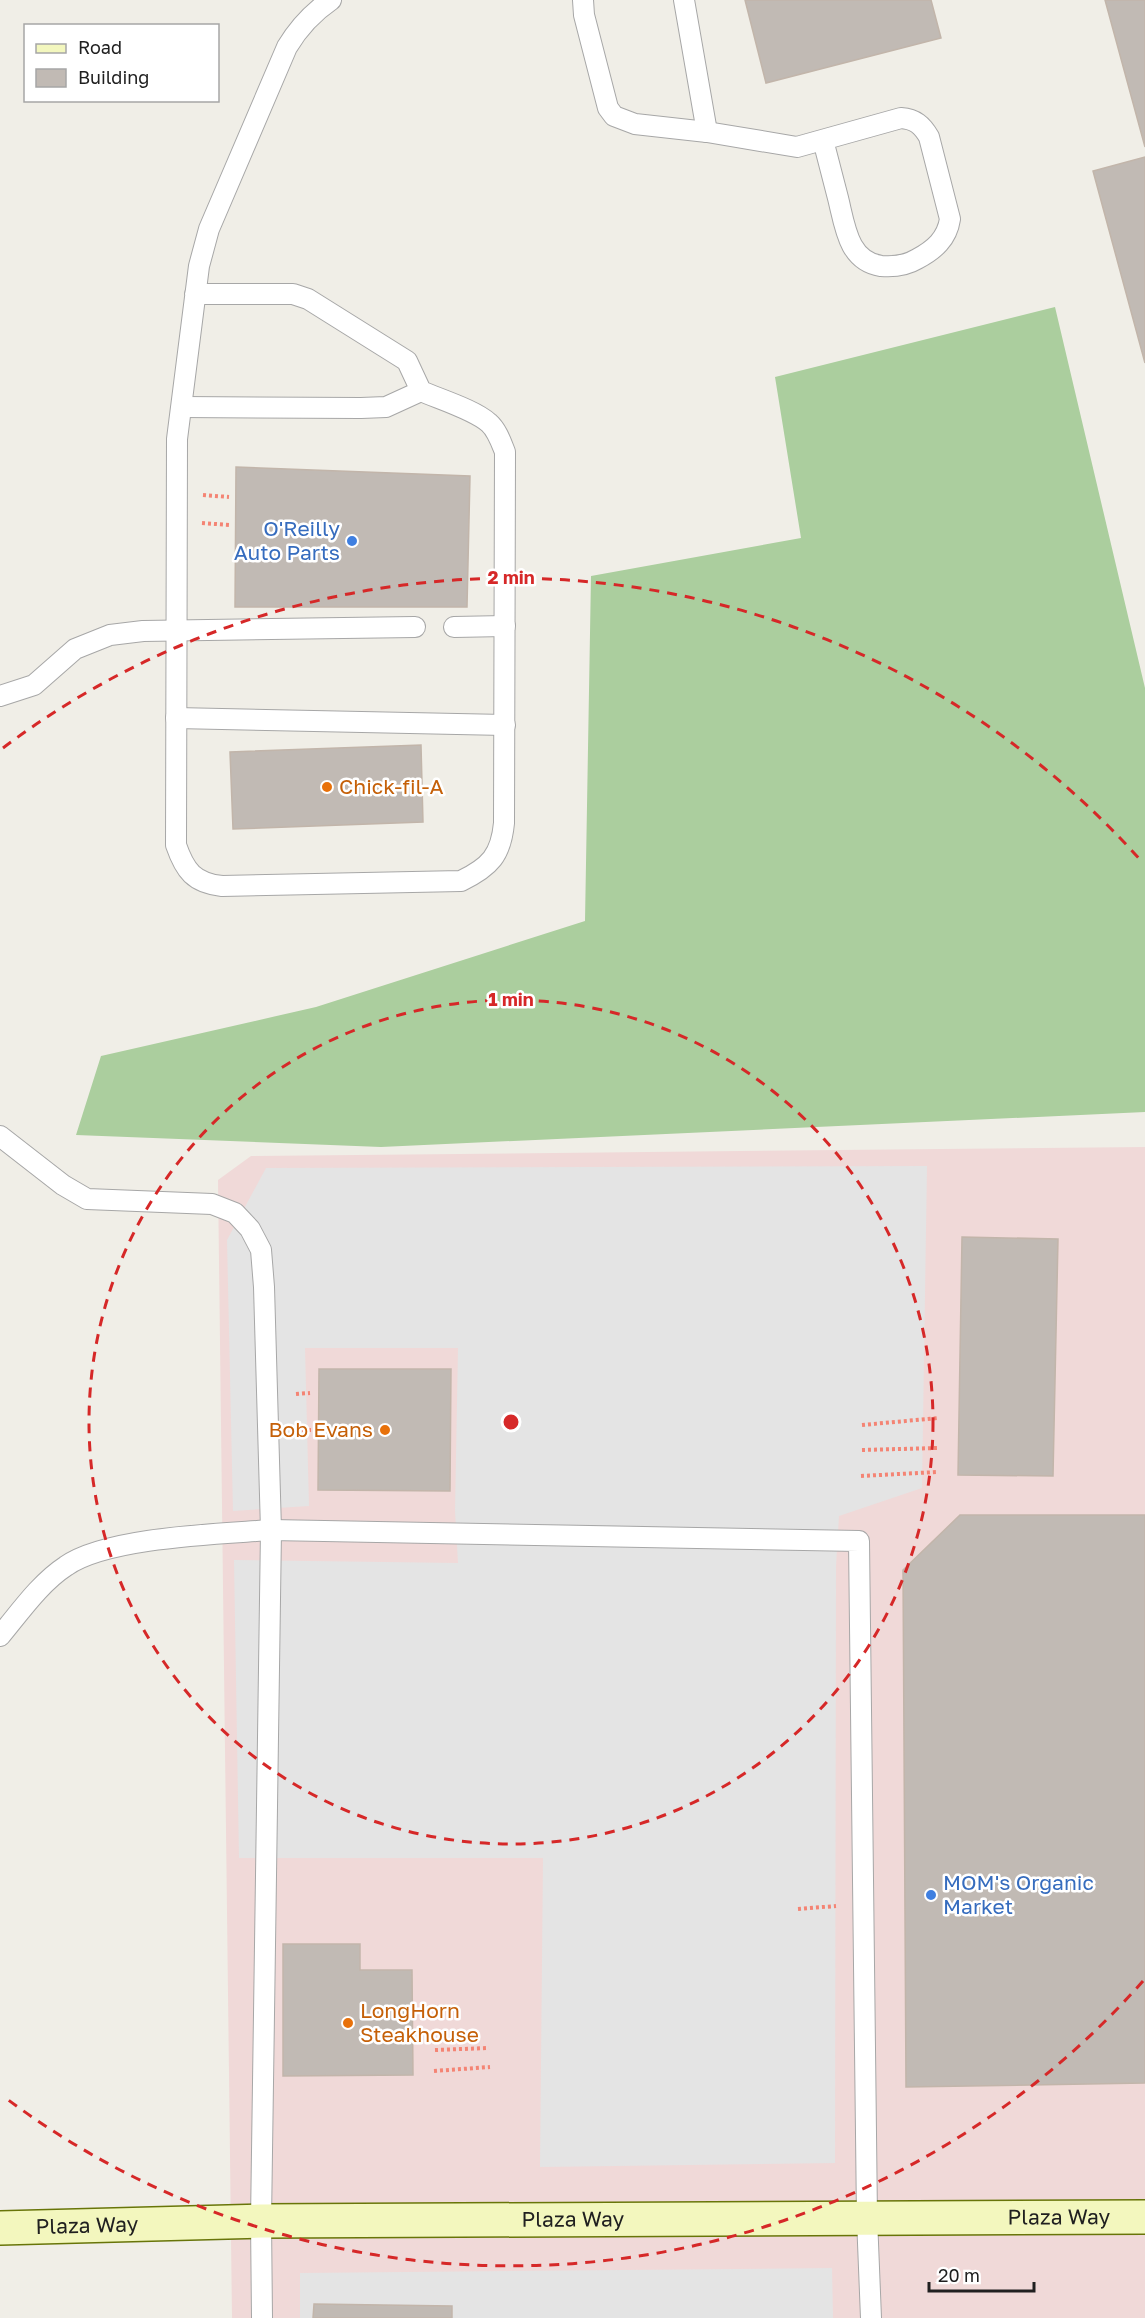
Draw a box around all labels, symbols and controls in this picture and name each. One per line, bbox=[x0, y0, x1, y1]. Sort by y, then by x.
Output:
legend bbox=[24, 24, 219, 102]
text: Road bbox=[78, 36, 122, 58]
text: Building bbox=[78, 66, 149, 88]
place label: O'Reilly Auto Parts bbox=[234, 515, 340, 565]
marker: O'Reilly Auto Parts bbox=[345, 534, 359, 548]
text: 2 min bbox=[487, 566, 535, 588]
place label: Chick-fil-A bbox=[339, 773, 444, 799]
marker: Chick-fil-A bbox=[320, 780, 334, 794]
text: 1 min bbox=[488, 988, 534, 1010]
centre of rings bbox=[501, 1412, 521, 1432]
place label: Bob Evans bbox=[269, 1416, 373, 1442]
marker: Bob Evans bbox=[378, 1423, 392, 1437]
place label: MOM's Organic Market bbox=[943, 1869, 1094, 1919]
marker: MOM's Organic Market bbox=[924, 1888, 938, 1902]
place label: LongHorn Steakhouse bbox=[360, 1997, 479, 2047]
marker: LongHorn Steakhouse bbox=[341, 2016, 355, 2030]
street label: Plaza Way bbox=[1007, 2203, 1111, 2230]
street label: Plaza Way bbox=[521, 2205, 625, 2232]
street label: Plaza Way bbox=[35, 2210, 139, 2239]
scale bar bbox=[929, 2255, 1034, 2293]
text: 20 m bbox=[938, 2264, 980, 2286]

